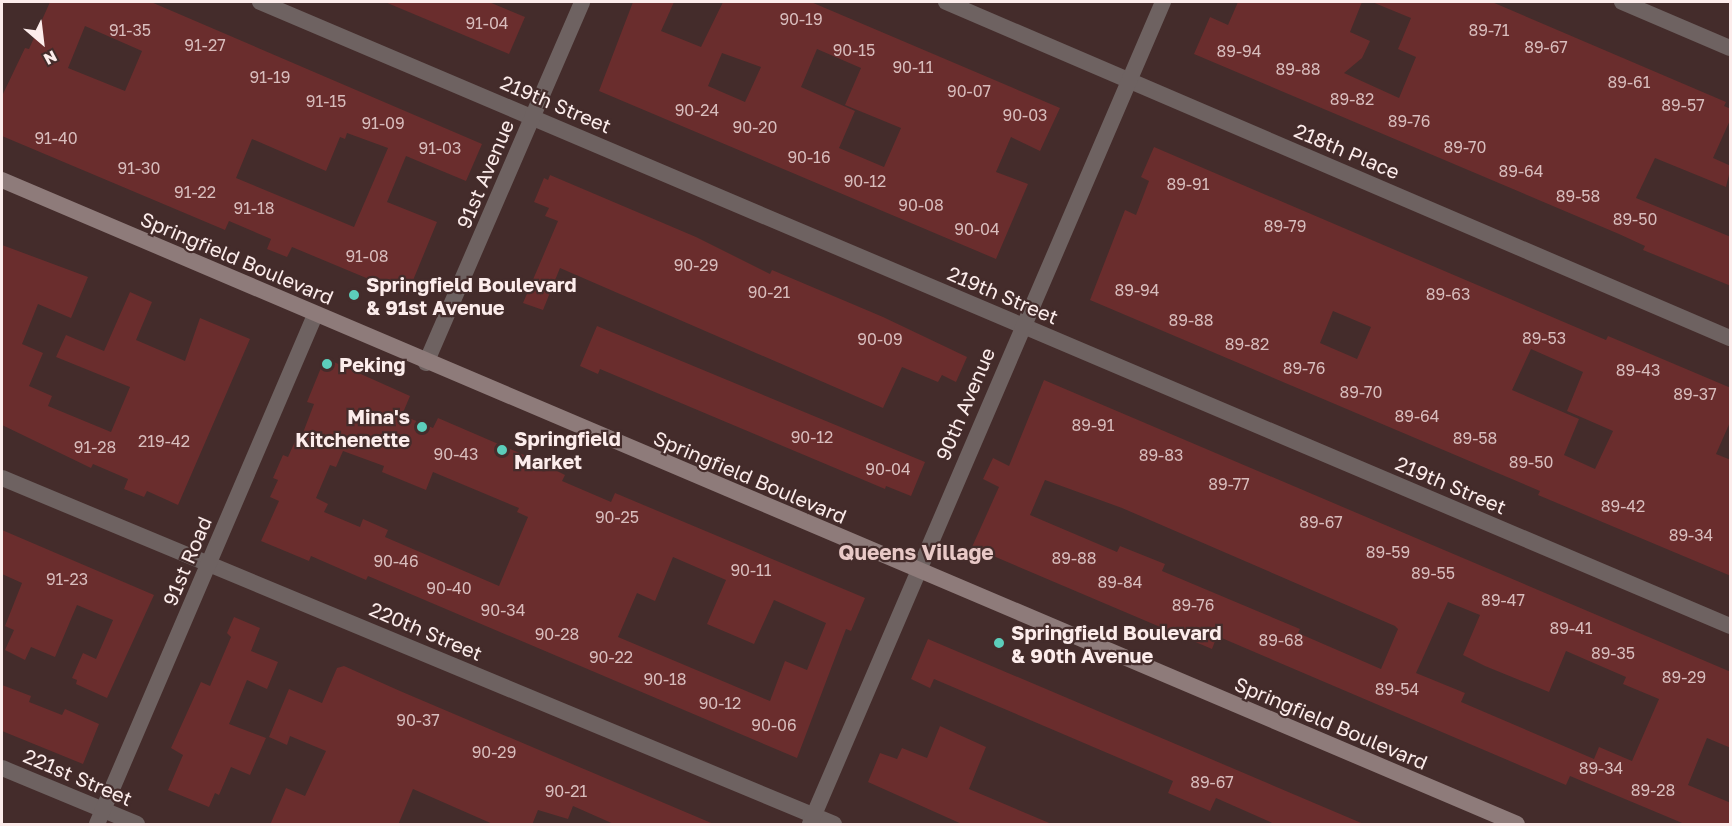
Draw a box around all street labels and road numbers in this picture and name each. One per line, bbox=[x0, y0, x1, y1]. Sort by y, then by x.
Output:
street label: 219th Street bbox=[497, 70, 615, 138]
street label: 91st Avenue bbox=[451, 116, 519, 232]
street label: 218th Place bbox=[1291, 118, 1403, 184]
street label: Springfield Boulevard bbox=[137, 206, 337, 310]
street label: 219th Street bbox=[944, 261, 1062, 329]
street label: 90th Avenue bbox=[930, 344, 1000, 464]
street label: Springfield Boulevard bbox=[650, 425, 850, 529]
street label: 219th Street bbox=[1392, 451, 1510, 519]
street label: 91st Road bbox=[158, 513, 216, 609]
street label: 220th Street bbox=[366, 596, 486, 666]
street label: Springfield Boulevard bbox=[1231, 671, 1431, 775]
street label: 221st Street bbox=[20, 743, 136, 811]

